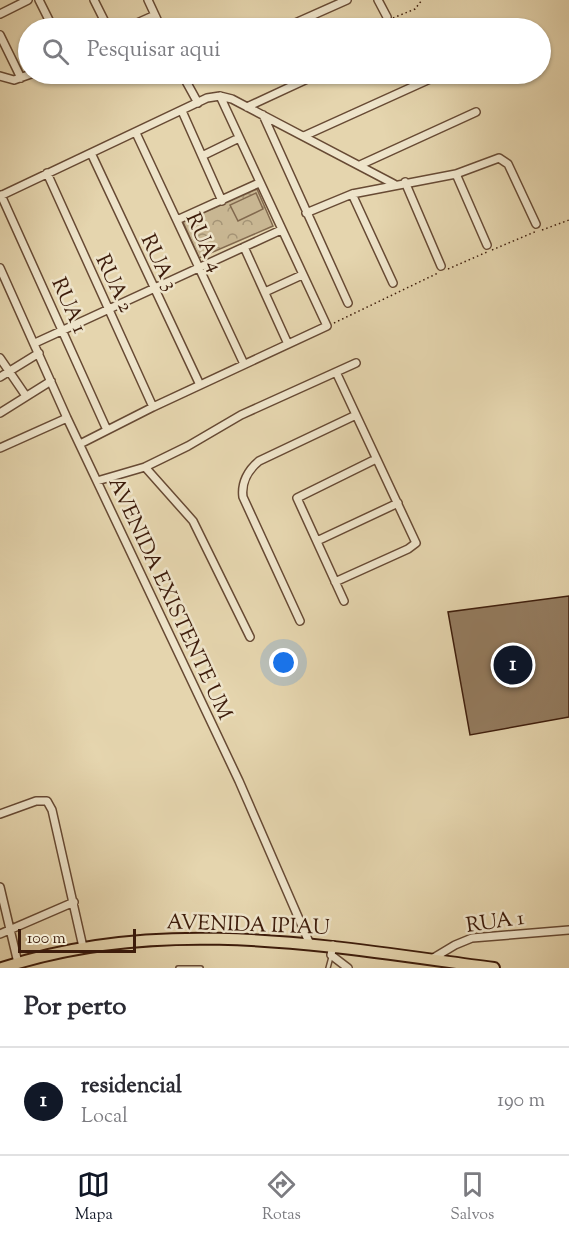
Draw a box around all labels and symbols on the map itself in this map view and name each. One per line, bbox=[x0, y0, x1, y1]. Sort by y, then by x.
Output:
street label: RUA 4 bbox=[177, 208, 229, 277]
street label: RUA 3 bbox=[132, 229, 184, 296]
street label: RUA 2 bbox=[87, 250, 140, 318]
street label: RUA 1 bbox=[43, 273, 94, 339]
street label: AVENIDA EXISTENTE UM bbox=[100, 472, 239, 725]
pin: 1 bbox=[494, 642, 532, 688]
your location bbox=[269, 648, 298, 677]
street label: RUA 1 bbox=[464, 904, 526, 942]
street label: AVENIDA IPIAU bbox=[166, 908, 330, 944]
scale bar bbox=[18, 926, 136, 954]

